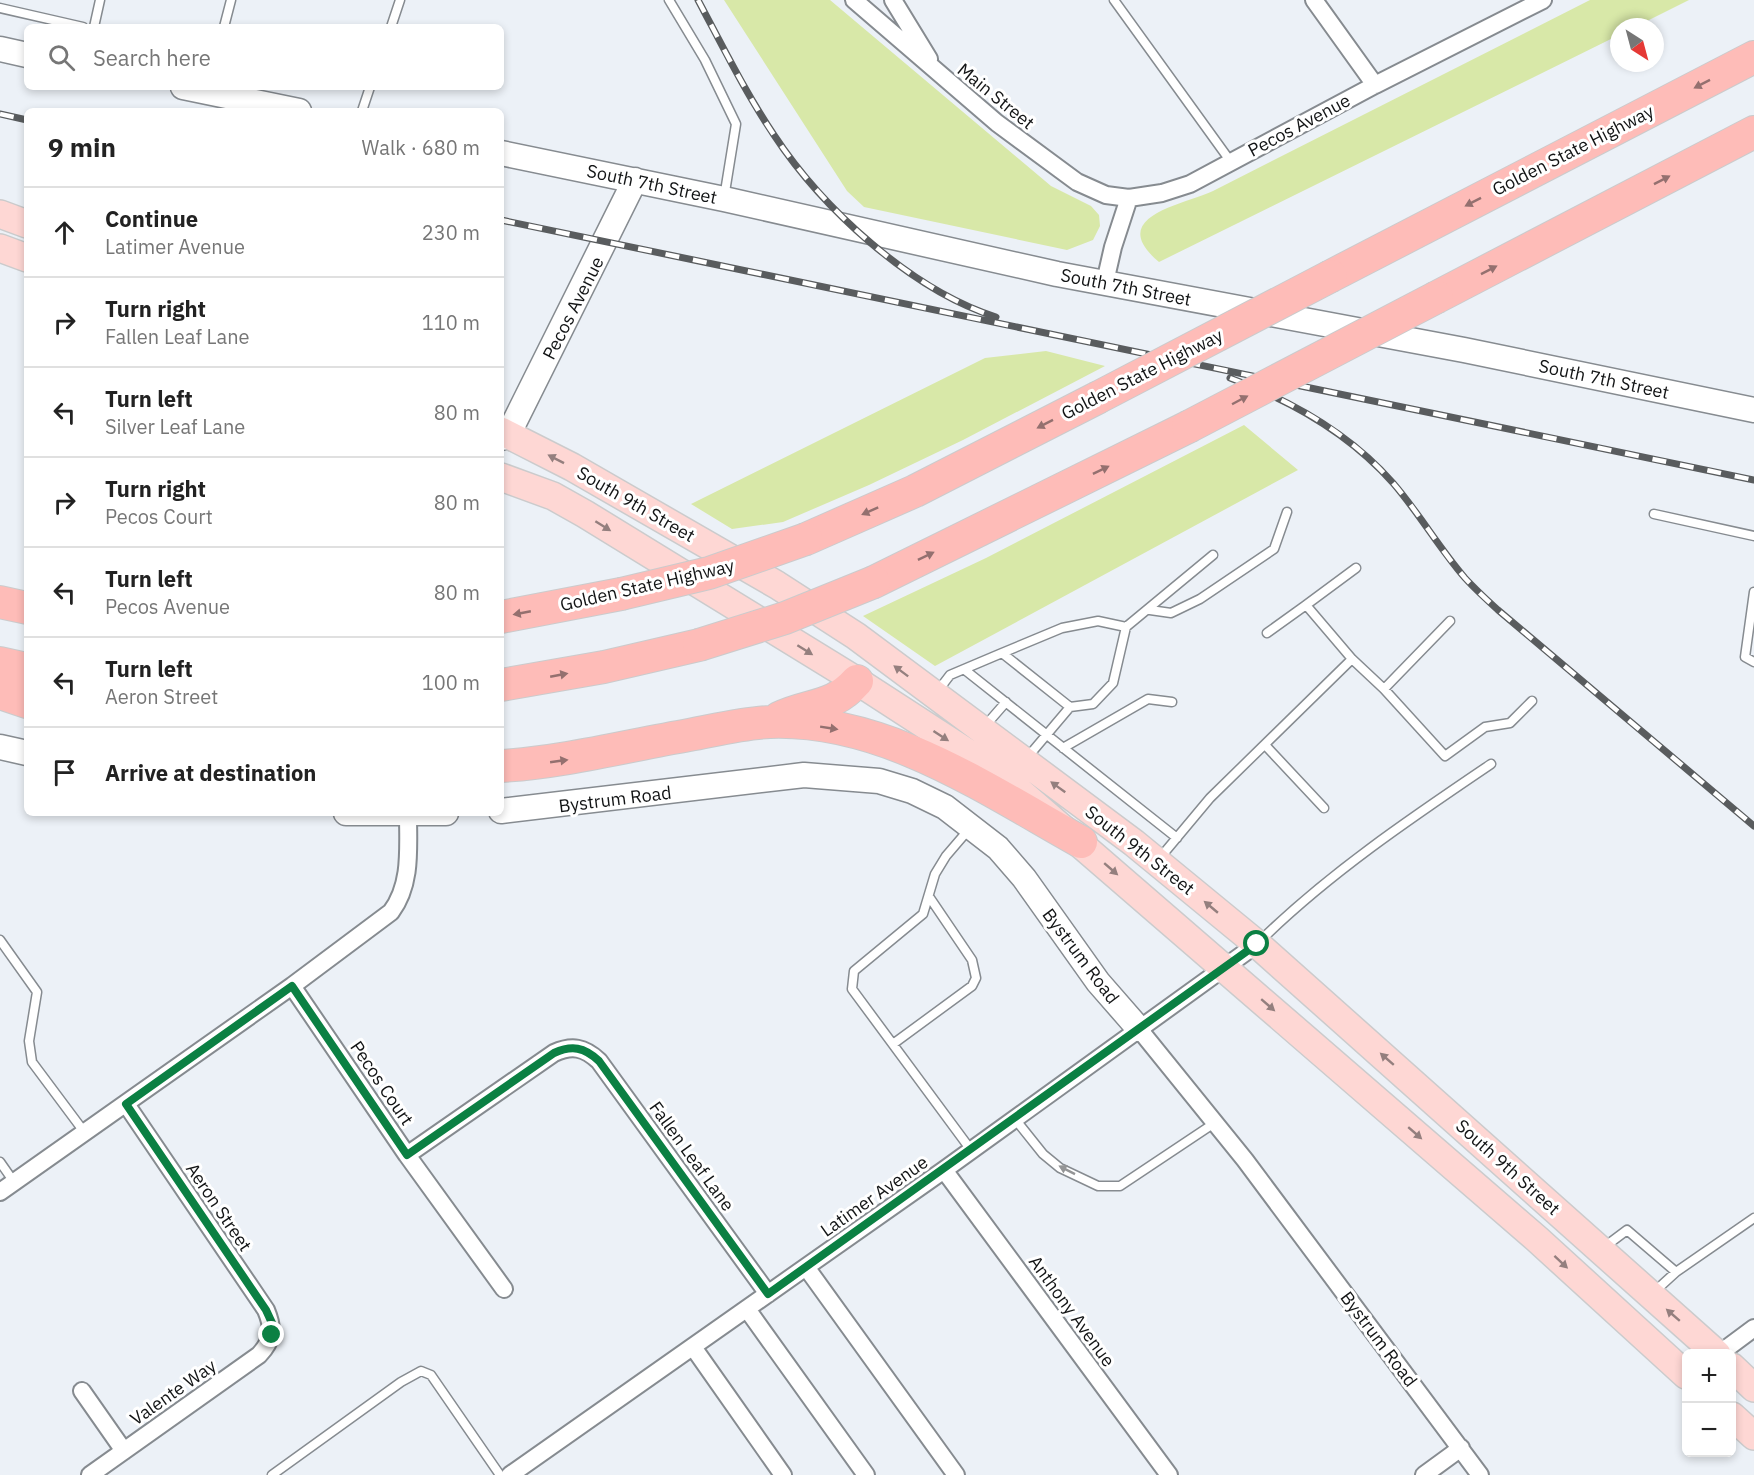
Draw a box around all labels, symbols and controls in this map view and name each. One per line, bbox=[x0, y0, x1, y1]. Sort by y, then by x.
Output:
north arrow bbox=[1610, 18, 1664, 72]
search box bbox=[24, 24, 504, 90]
icon: search bbox=[45, 41, 78, 74]
text: Search here bbox=[93, 43, 211, 72]
street label: Main Street bbox=[953, 58, 1039, 134]
one-way arrow bbox=[1693, 78, 1711, 88]
street label: Pecos Avenue bbox=[1244, 88, 1354, 162]
street label: Golden State Highway bbox=[1488, 99, 1658, 201]
text: 9 min bbox=[48, 130, 116, 164]
text: Walk · 680 m bbox=[362, 134, 480, 161]
street label: South 7th Street bbox=[585, 159, 719, 209]
one-way arrow bbox=[1653, 175, 1670, 185]
one-way arrow bbox=[1464, 197, 1481, 207]
text: Continue bbox=[105, 204, 198, 233]
icon: ahead bbox=[48, 216, 81, 249]
text: 230 m bbox=[422, 219, 480, 246]
text: Latimer Avenue bbox=[105, 233, 245, 260]
street label: Pecos Avenue bbox=[537, 253, 609, 363]
street label: South 7th Street bbox=[1059, 263, 1193, 311]
one-way arrow bbox=[1480, 265, 1497, 275]
text: Turn right bbox=[105, 294, 206, 323]
icon: right bbox=[48, 306, 81, 339]
text: 110 m bbox=[422, 309, 480, 336]
text: Fallen Leaf Lane bbox=[105, 323, 250, 350]
street label: Golden State Highway bbox=[1057, 323, 1227, 425]
street label: South 7th Street bbox=[1537, 354, 1671, 404]
text: Turn left bbox=[105, 384, 193, 413]
one-way arrow bbox=[1231, 395, 1248, 405]
icon: left bbox=[48, 396, 81, 429]
text: 80 m bbox=[434, 399, 480, 426]
text: Silver Leaf Lane bbox=[105, 413, 245, 440]
one-way arrow bbox=[1036, 420, 1053, 429]
one-way arrow bbox=[548, 455, 565, 464]
street label: South 9th Street bbox=[573, 461, 699, 547]
one-way arrow bbox=[1093, 465, 1110, 474]
text: Turn right bbox=[105, 474, 206, 503]
icon: right bbox=[48, 486, 81, 519]
text: 80 m bbox=[434, 489, 480, 516]
text: Pecos Court bbox=[105, 503, 213, 530]
one-way arrow bbox=[860, 506, 878, 516]
one-way arrow bbox=[595, 520, 611, 531]
one-way arrow bbox=[918, 552, 935, 561]
street label: Golden State Highway bbox=[558, 554, 736, 616]
text: Turn left bbox=[105, 564, 193, 593]
icon: left bbox=[48, 576, 81, 609]
text: 80 m bbox=[434, 579, 480, 606]
text: Pecos Avenue bbox=[105, 593, 230, 620]
one-way arrow bbox=[512, 609, 531, 618]
one-way arrow bbox=[797, 644, 813, 655]
text: Turn left bbox=[105, 654, 193, 683]
one-way arrow bbox=[894, 665, 909, 677]
icon: left bbox=[48, 666, 81, 699]
text: 100 m bbox=[422, 669, 480, 696]
one-way arrow bbox=[549, 670, 568, 679]
text: Aeron Street bbox=[105, 683, 218, 710]
one-way arrow bbox=[819, 724, 838, 733]
one-way arrow bbox=[933, 730, 949, 741]
icon: arrive bbox=[48, 756, 81, 789]
one-way arrow bbox=[550, 756, 569, 765]
text: Arrive at destination bbox=[105, 758, 316, 787]
street label: Bystrum Road bbox=[557, 781, 673, 817]
one-way arrow bbox=[1050, 781, 1066, 793]
street label: South 9th Street bbox=[1081, 800, 1199, 900]
one-way arrow bbox=[1103, 862, 1119, 875]
one-way arrow bbox=[1204, 901, 1219, 913]
street label: Bystrum Road bbox=[1038, 904, 1124, 1008]
route start bbox=[1243, 930, 1269, 956]
one-way arrow bbox=[1260, 998, 1275, 1011]
street label: Pecos Court bbox=[345, 1036, 419, 1130]
one-way arrow bbox=[1380, 1053, 1395, 1066]
street label: Fallen Leaf Lane bbox=[644, 1097, 740, 1215]
street label: South 9th Street bbox=[1451, 1114, 1565, 1220]
one-way arrow bbox=[1407, 1126, 1422, 1139]
street label: Latimer Avenue bbox=[816, 1150, 932, 1242]
street label: Aeron Street bbox=[181, 1158, 257, 1256]
one-way arrow bbox=[1058, 1165, 1075, 1175]
street label: Anthony Avenue bbox=[1024, 1251, 1120, 1371]
one-way arrow bbox=[1554, 1254, 1568, 1268]
street label: Bystrum Road bbox=[1336, 1287, 1422, 1391]
one-way arrow bbox=[1666, 1309, 1681, 1322]
route end bbox=[258, 1321, 284, 1347]
map controls bbox=[1682, 1349, 1736, 1457]
button: + bbox=[1682, 1349, 1736, 1403]
street label: Valente Way bbox=[126, 1354, 220, 1430]
button: − bbox=[1682, 1403, 1736, 1457]

